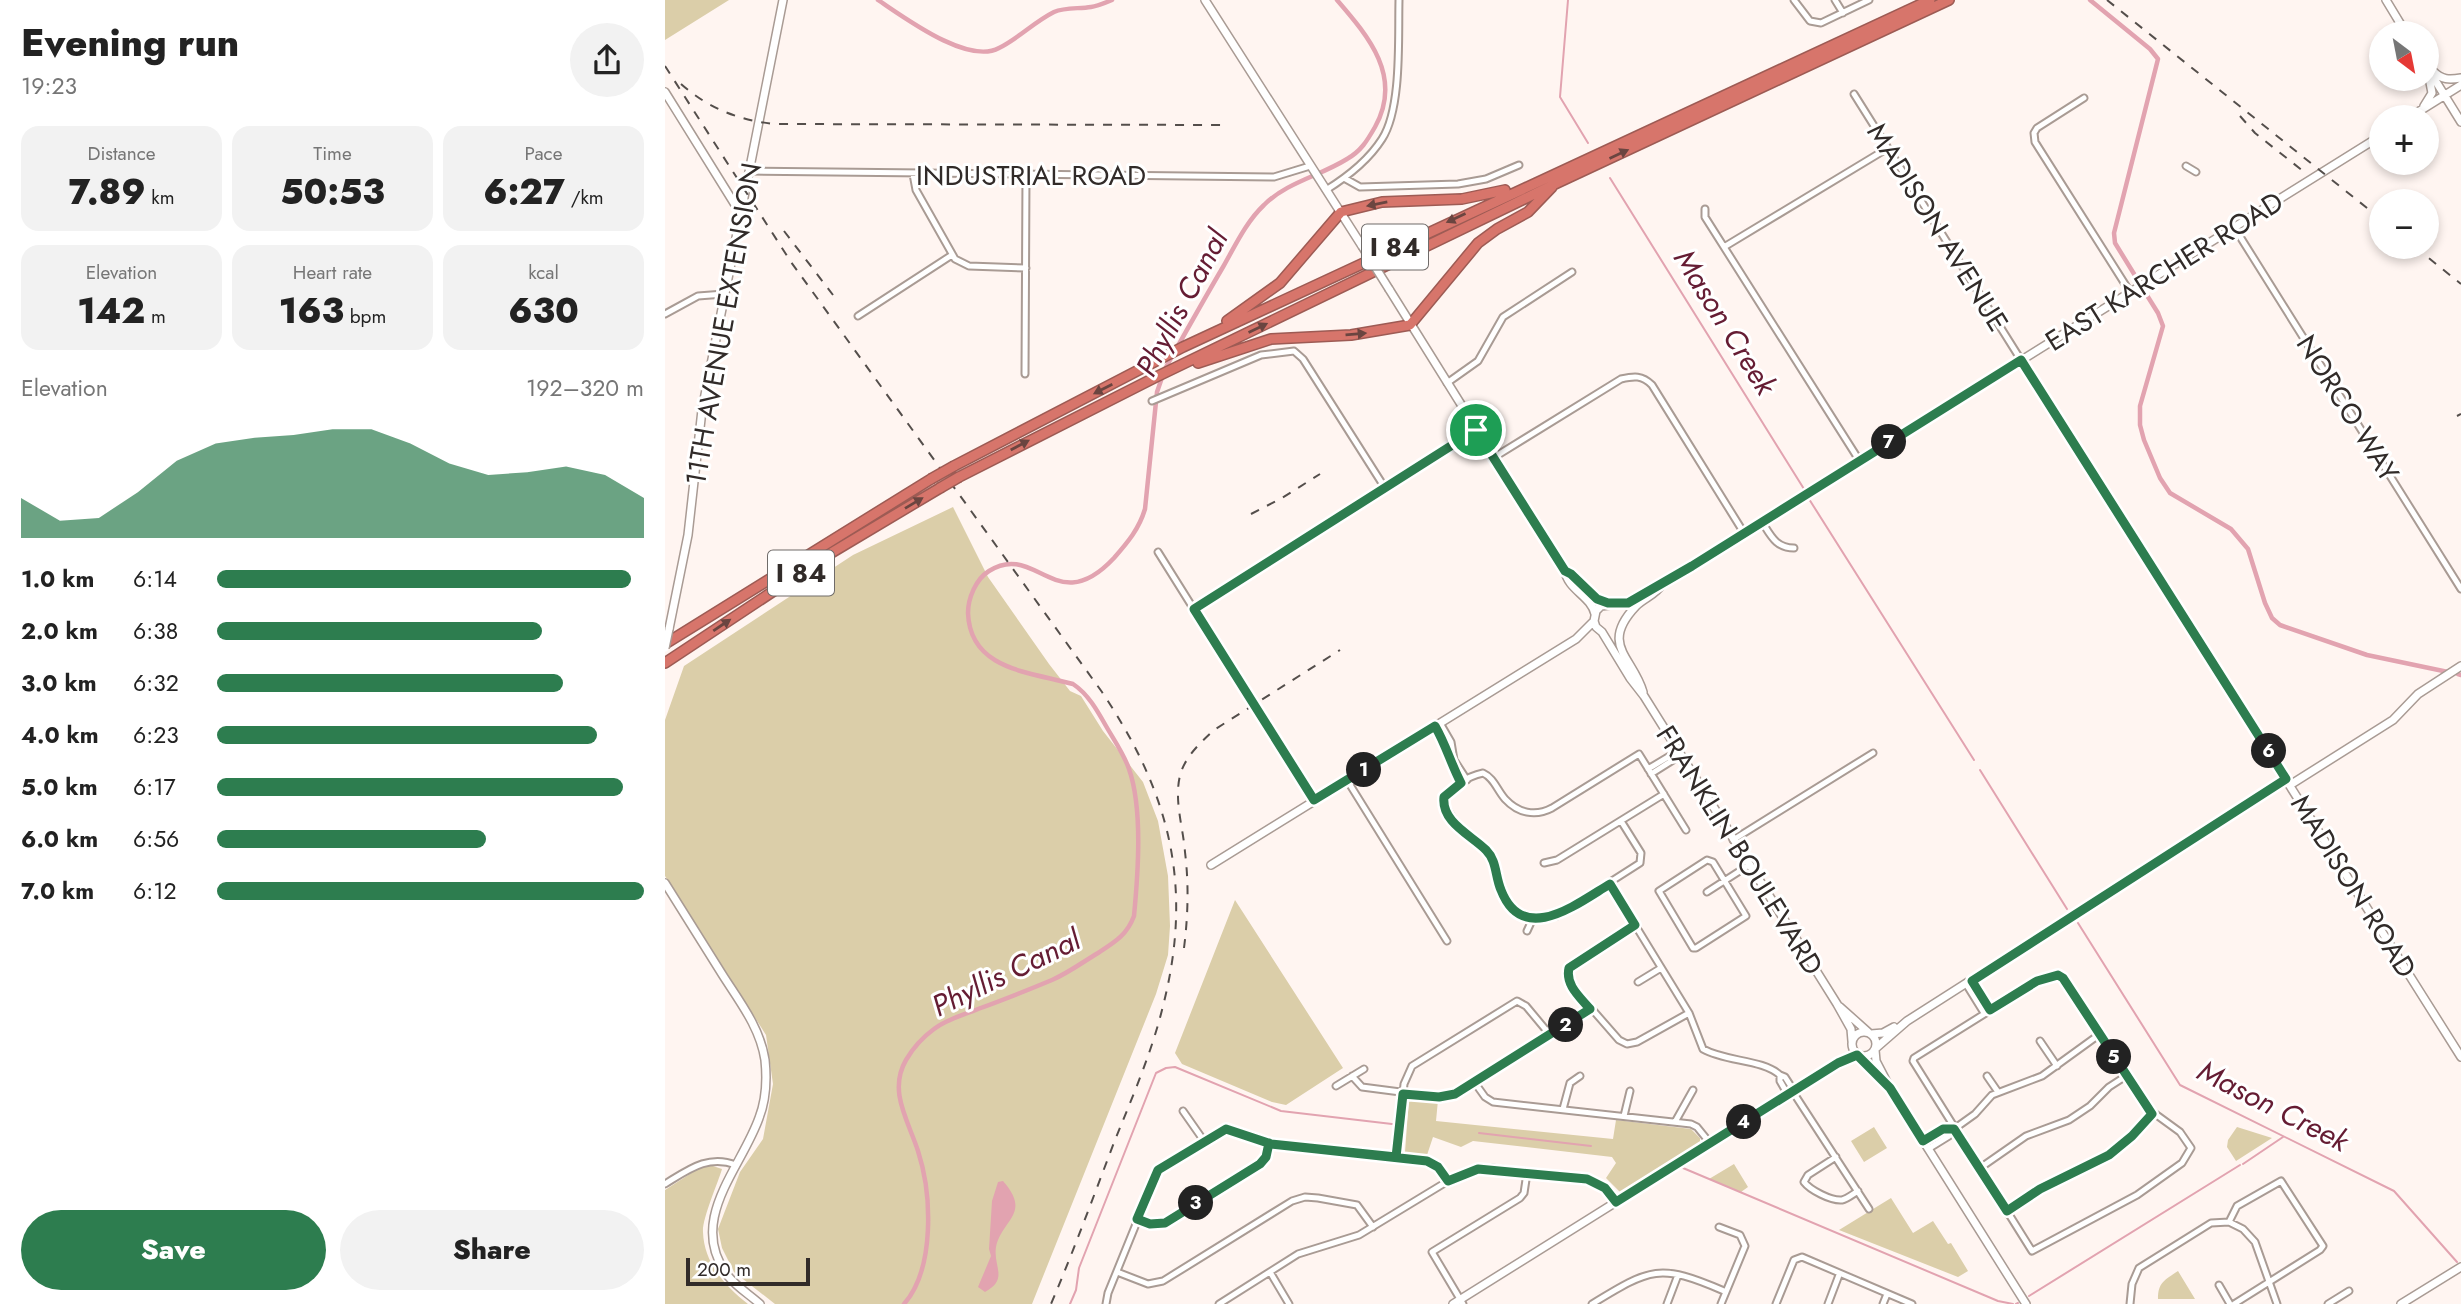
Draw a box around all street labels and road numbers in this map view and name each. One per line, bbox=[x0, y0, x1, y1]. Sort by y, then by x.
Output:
street label: MADISON AVENUE bbox=[1857, 115, 2018, 339]
street label: INDUSTRIAL ROAD bbox=[916, 155, 1146, 196]
street label: 11TH AVENUE EXTENSION bbox=[675, 159, 772, 489]
street label: EAST KARCHER ROAD bbox=[2037, 181, 2291, 361]
road number: I 84 bbox=[1362, 224, 1428, 270]
street label: NORCO WAY bbox=[2286, 327, 2409, 490]
road number: I 84 bbox=[768, 551, 834, 596]
street label: FRANKLIN BOULEVARD bbox=[1646, 718, 1833, 983]
street label: MADISON ROAD bbox=[2281, 787, 2426, 986]

